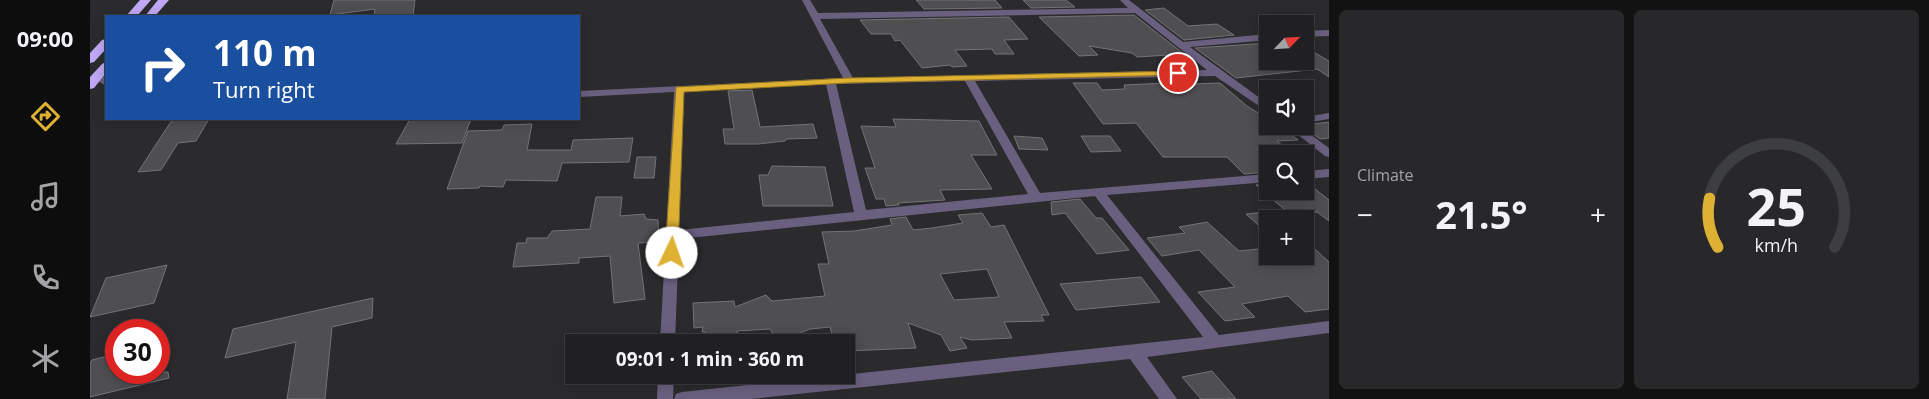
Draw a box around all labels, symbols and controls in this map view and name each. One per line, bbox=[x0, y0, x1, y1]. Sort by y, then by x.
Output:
north arrow bbox=[1259, 15, 1314, 70]
map controls bbox=[1259, 15, 1314, 265]
text: 09:00 bbox=[17, 23, 73, 53]
text: 110 m bbox=[213, 29, 317, 76]
icon: right bbox=[130, 35, 195, 100]
pin bbox=[1157, 52, 1199, 94]
icon: arrive bbox=[1164, 59, 1192, 87]
text: Turn right bbox=[213, 74, 315, 104]
button: sound bbox=[1259, 80, 1314, 135]
icon: directions bbox=[28, 99, 63, 134]
button: search bbox=[1259, 145, 1314, 200]
text: Climate bbox=[1357, 164, 1414, 186]
text: 25 bbox=[1747, 170, 1806, 241]
icon: music bbox=[28, 179, 63, 214]
text: 21.5° bbox=[1435, 188, 1528, 240]
text: − bbox=[1357, 195, 1373, 233]
text: + bbox=[1590, 195, 1606, 233]
button: + bbox=[1259, 210, 1314, 265]
position arrow bbox=[645, 226, 697, 278]
text: km/h bbox=[1755, 233, 1798, 257]
icon: phone bbox=[28, 260, 63, 295]
speed limit sign: 30 bbox=[105, 319, 170, 384]
icon: climate bbox=[28, 341, 63, 376]
text: 09:01 · 1 min · 360 m bbox=[616, 346, 804, 372]

